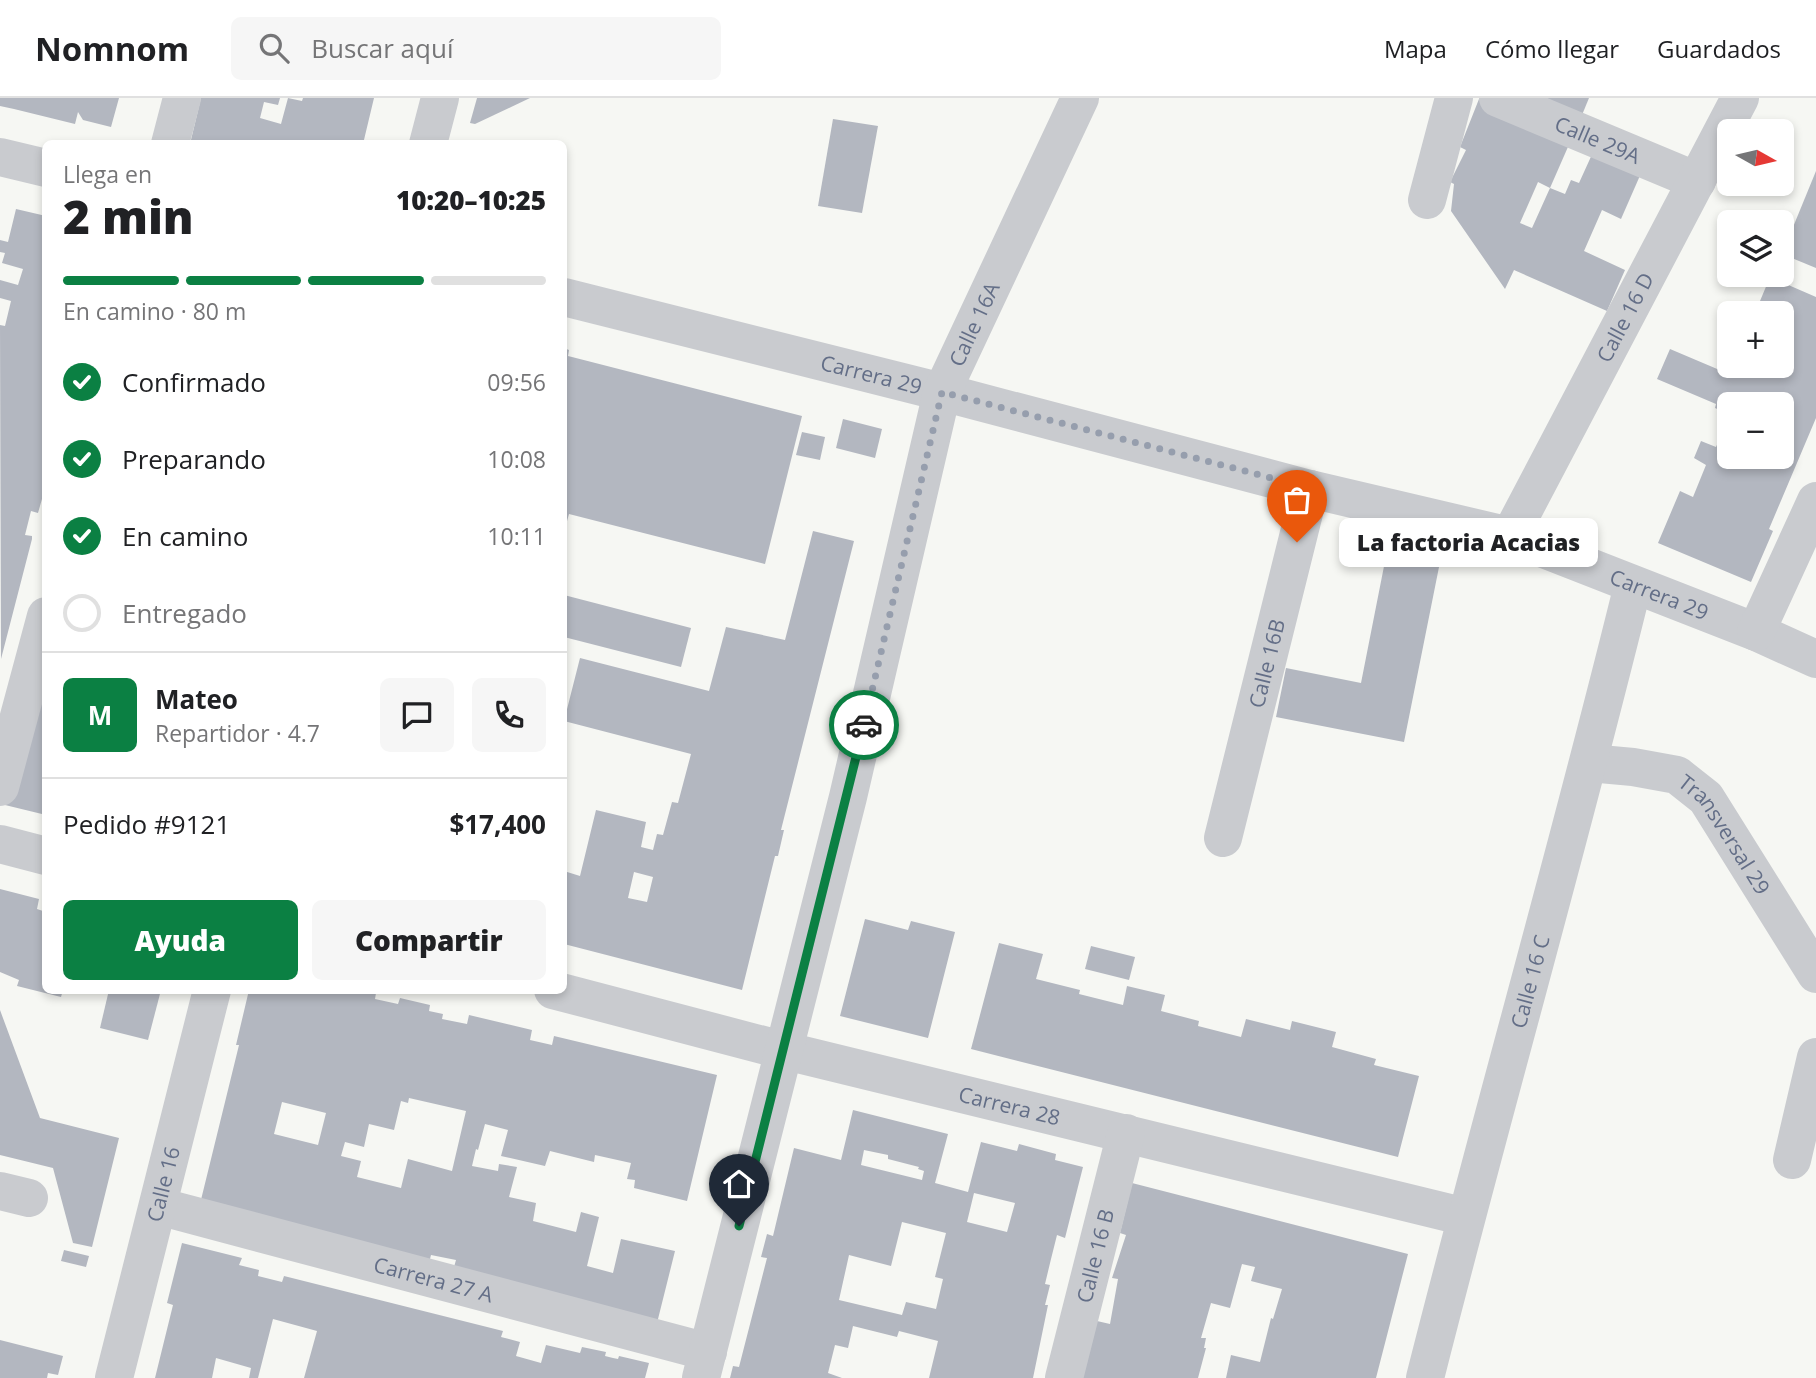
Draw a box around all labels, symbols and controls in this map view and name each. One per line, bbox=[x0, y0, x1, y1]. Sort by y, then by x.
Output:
search box bbox=[231, 17, 721, 80]
text: Nomnom bbox=[35, 26, 189, 71]
icon: search bbox=[255, 29, 293, 67]
text: Buscar aquí bbox=[311, 30, 453, 66]
text: Mapa bbox=[1384, 32, 1447, 65]
text: Cómo llegar bbox=[1485, 32, 1619, 65]
text: Guardados bbox=[1657, 32, 1781, 65]
street label: Calle 29A bbox=[1551, 109, 1645, 170]
north arrow bbox=[1717, 119, 1794, 196]
map controls bbox=[1717, 119, 1794, 469]
text: Llega en bbox=[63, 158, 152, 190]
text: 10:20–10:25 bbox=[396, 182, 546, 218]
text: 2 min bbox=[63, 185, 194, 247]
button: layers bbox=[1717, 210, 1794, 287]
street label: Calle 16 D bbox=[1590, 268, 1660, 367]
street label: Calle 16A bbox=[942, 277, 1006, 371]
text: En camino · 80 m bbox=[63, 295, 246, 327]
button: + bbox=[1717, 301, 1794, 378]
street label: Carrera 29 bbox=[818, 348, 925, 400]
icon: check bbox=[63, 363, 101, 401]
text: Confirmado bbox=[122, 364, 266, 400]
text: 09:56 bbox=[487, 366, 546, 398]
button: − bbox=[1717, 392, 1794, 469]
icon: check bbox=[63, 440, 101, 478]
text: Preparando bbox=[122, 441, 266, 477]
text: 10:08 bbox=[487, 443, 546, 475]
pin bbox=[1267, 470, 1327, 542]
icon: bag bbox=[1278, 481, 1316, 519]
icon: check bbox=[63, 517, 101, 555]
text: En camino bbox=[122, 518, 248, 554]
callout: La factoria Acacias bbox=[1339, 518, 1598, 566]
text: 10:11 bbox=[487, 520, 546, 552]
text: La factoria Acacias bbox=[1357, 526, 1580, 558]
street label: Carrera 29 bbox=[1606, 562, 1713, 626]
text: Entregado bbox=[122, 595, 247, 631]
street label: Calle 16B bbox=[1242, 616, 1291, 711]
button: chat bbox=[380, 678, 454, 752]
button: phone bbox=[472, 678, 546, 752]
text: Mateo bbox=[155, 681, 238, 717]
courier bbox=[829, 690, 899, 760]
text: M bbox=[88, 697, 112, 733]
icon: car bbox=[845, 706, 883, 744]
text: Repartidor · 4.7 bbox=[155, 717, 320, 749]
street label: Transversal 29 bbox=[1673, 768, 1777, 900]
text: Pedido #9121 bbox=[63, 806, 230, 842]
text: $17,400 bbox=[449, 806, 546, 842]
button: Ayuda bbox=[63, 900, 298, 980]
button: Compartir bbox=[312, 900, 546, 980]
street label: Calle 16 C bbox=[1504, 932, 1556, 1031]
street label: Carrera 28 bbox=[956, 1080, 1063, 1131]
street label: Calle 16 bbox=[140, 1143, 186, 1225]
pin bbox=[709, 1154, 769, 1226]
icon: home bbox=[720, 1165, 758, 1203]
street label: Calle 16 B bbox=[1070, 1206, 1120, 1306]
street label: Carrera 27 A bbox=[371, 1250, 497, 1309]

